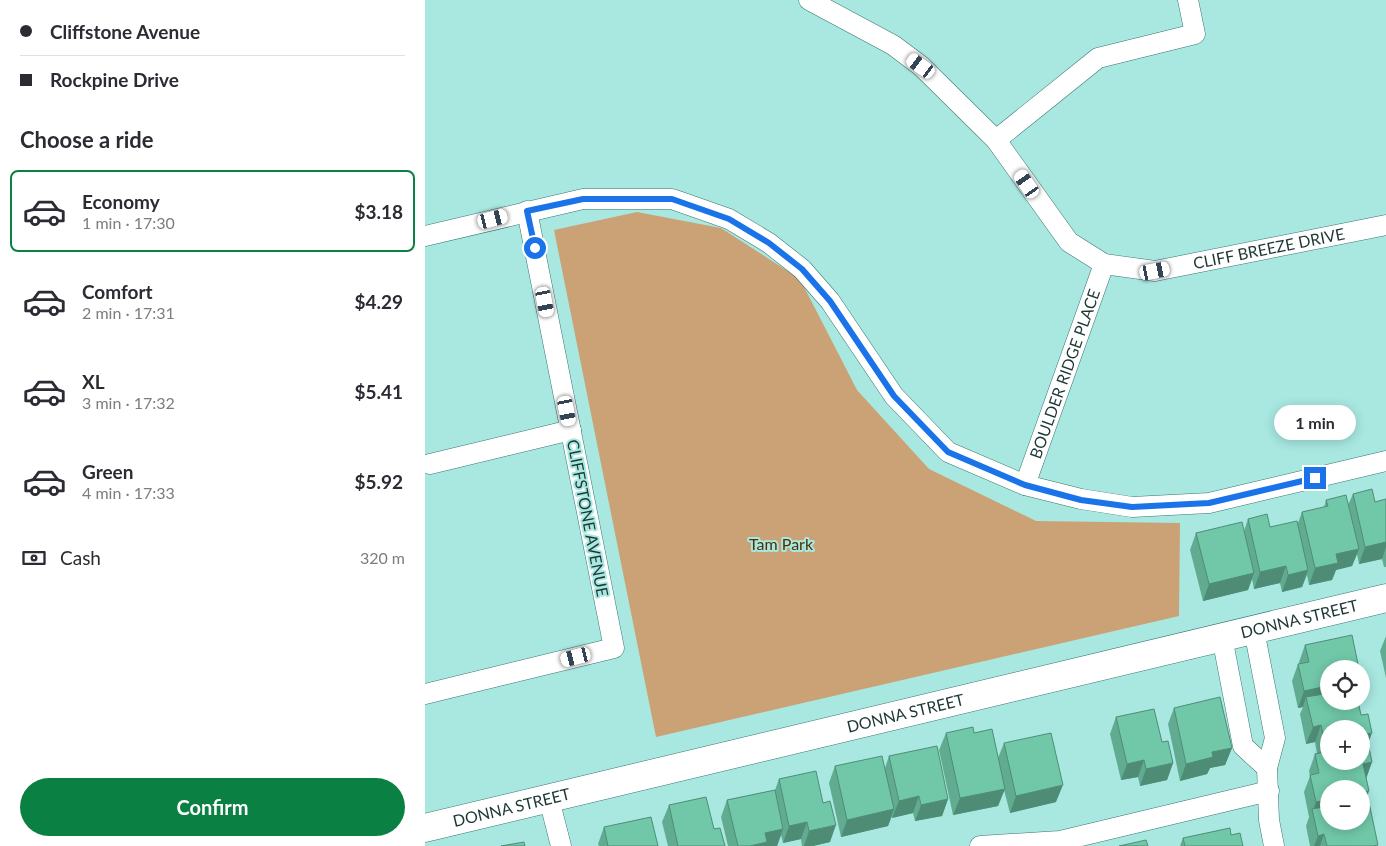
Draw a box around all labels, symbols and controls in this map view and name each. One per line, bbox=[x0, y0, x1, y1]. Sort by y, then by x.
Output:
text: Cliffstone Avenue bbox=[50, 20, 200, 43]
car bbox=[904, 51, 937, 81]
text: Rockpine Drive bbox=[50, 68, 179, 91]
text: Choose a ride bbox=[20, 126, 154, 153]
car bbox=[1012, 167, 1041, 201]
icon: car bbox=[22, 189, 67, 234]
text: Economy bbox=[82, 190, 160, 213]
text: $3.18 bbox=[354, 200, 403, 223]
car bbox=[476, 208, 509, 230]
text: 1 min · 17:30 bbox=[82, 213, 175, 232]
street label: CLIFF BREEZE DRIVE bbox=[1191, 223, 1346, 272]
route start bbox=[524, 237, 546, 259]
car bbox=[1138, 261, 1171, 281]
icon: car bbox=[22, 279, 67, 324]
text: Comfort bbox=[82, 280, 153, 303]
car bbox=[534, 286, 555, 318]
street label: BOULDER RIDGE PLACE bbox=[1025, 286, 1103, 461]
text: $4.29 bbox=[354, 290, 403, 313]
text: 2 min · 17:31 bbox=[82, 303, 175, 322]
icon: car bbox=[22, 369, 67, 414]
text: XL bbox=[82, 370, 105, 393]
text: $5.41 bbox=[354, 380, 403, 403]
text: 3 min · 17:32 bbox=[82, 393, 175, 412]
car bbox=[556, 395, 577, 427]
callout: 1 min bbox=[1274, 406, 1356, 440]
text: 1 min bbox=[1295, 413, 1335, 432]
street label: CLIFFSTONE AVENUE bbox=[564, 438, 613, 598]
icon: car bbox=[22, 459, 67, 504]
text: Green bbox=[82, 460, 133, 483]
route end bbox=[1304, 467, 1326, 489]
text: $5.92 bbox=[354, 470, 403, 493]
text: 4 min · 17:33 bbox=[82, 483, 175, 502]
park label: Tam Park bbox=[749, 534, 814, 553]
icon: cash bbox=[20, 544, 48, 572]
text: Cash bbox=[60, 546, 101, 569]
text: 320 m bbox=[360, 548, 405, 567]
street label: DONNA STREET bbox=[1239, 595, 1360, 641]
car bbox=[559, 646, 592, 668]
map controls bbox=[1320, 660, 1370, 830]
button: locate bbox=[1320, 660, 1370, 710]
street label: DONNA STREET bbox=[845, 689, 966, 736]
button: + bbox=[1320, 720, 1370, 770]
button: Confirm bbox=[20, 778, 405, 836]
button: − bbox=[1320, 780, 1370, 830]
street label: DONNA STREET bbox=[451, 783, 573, 830]

